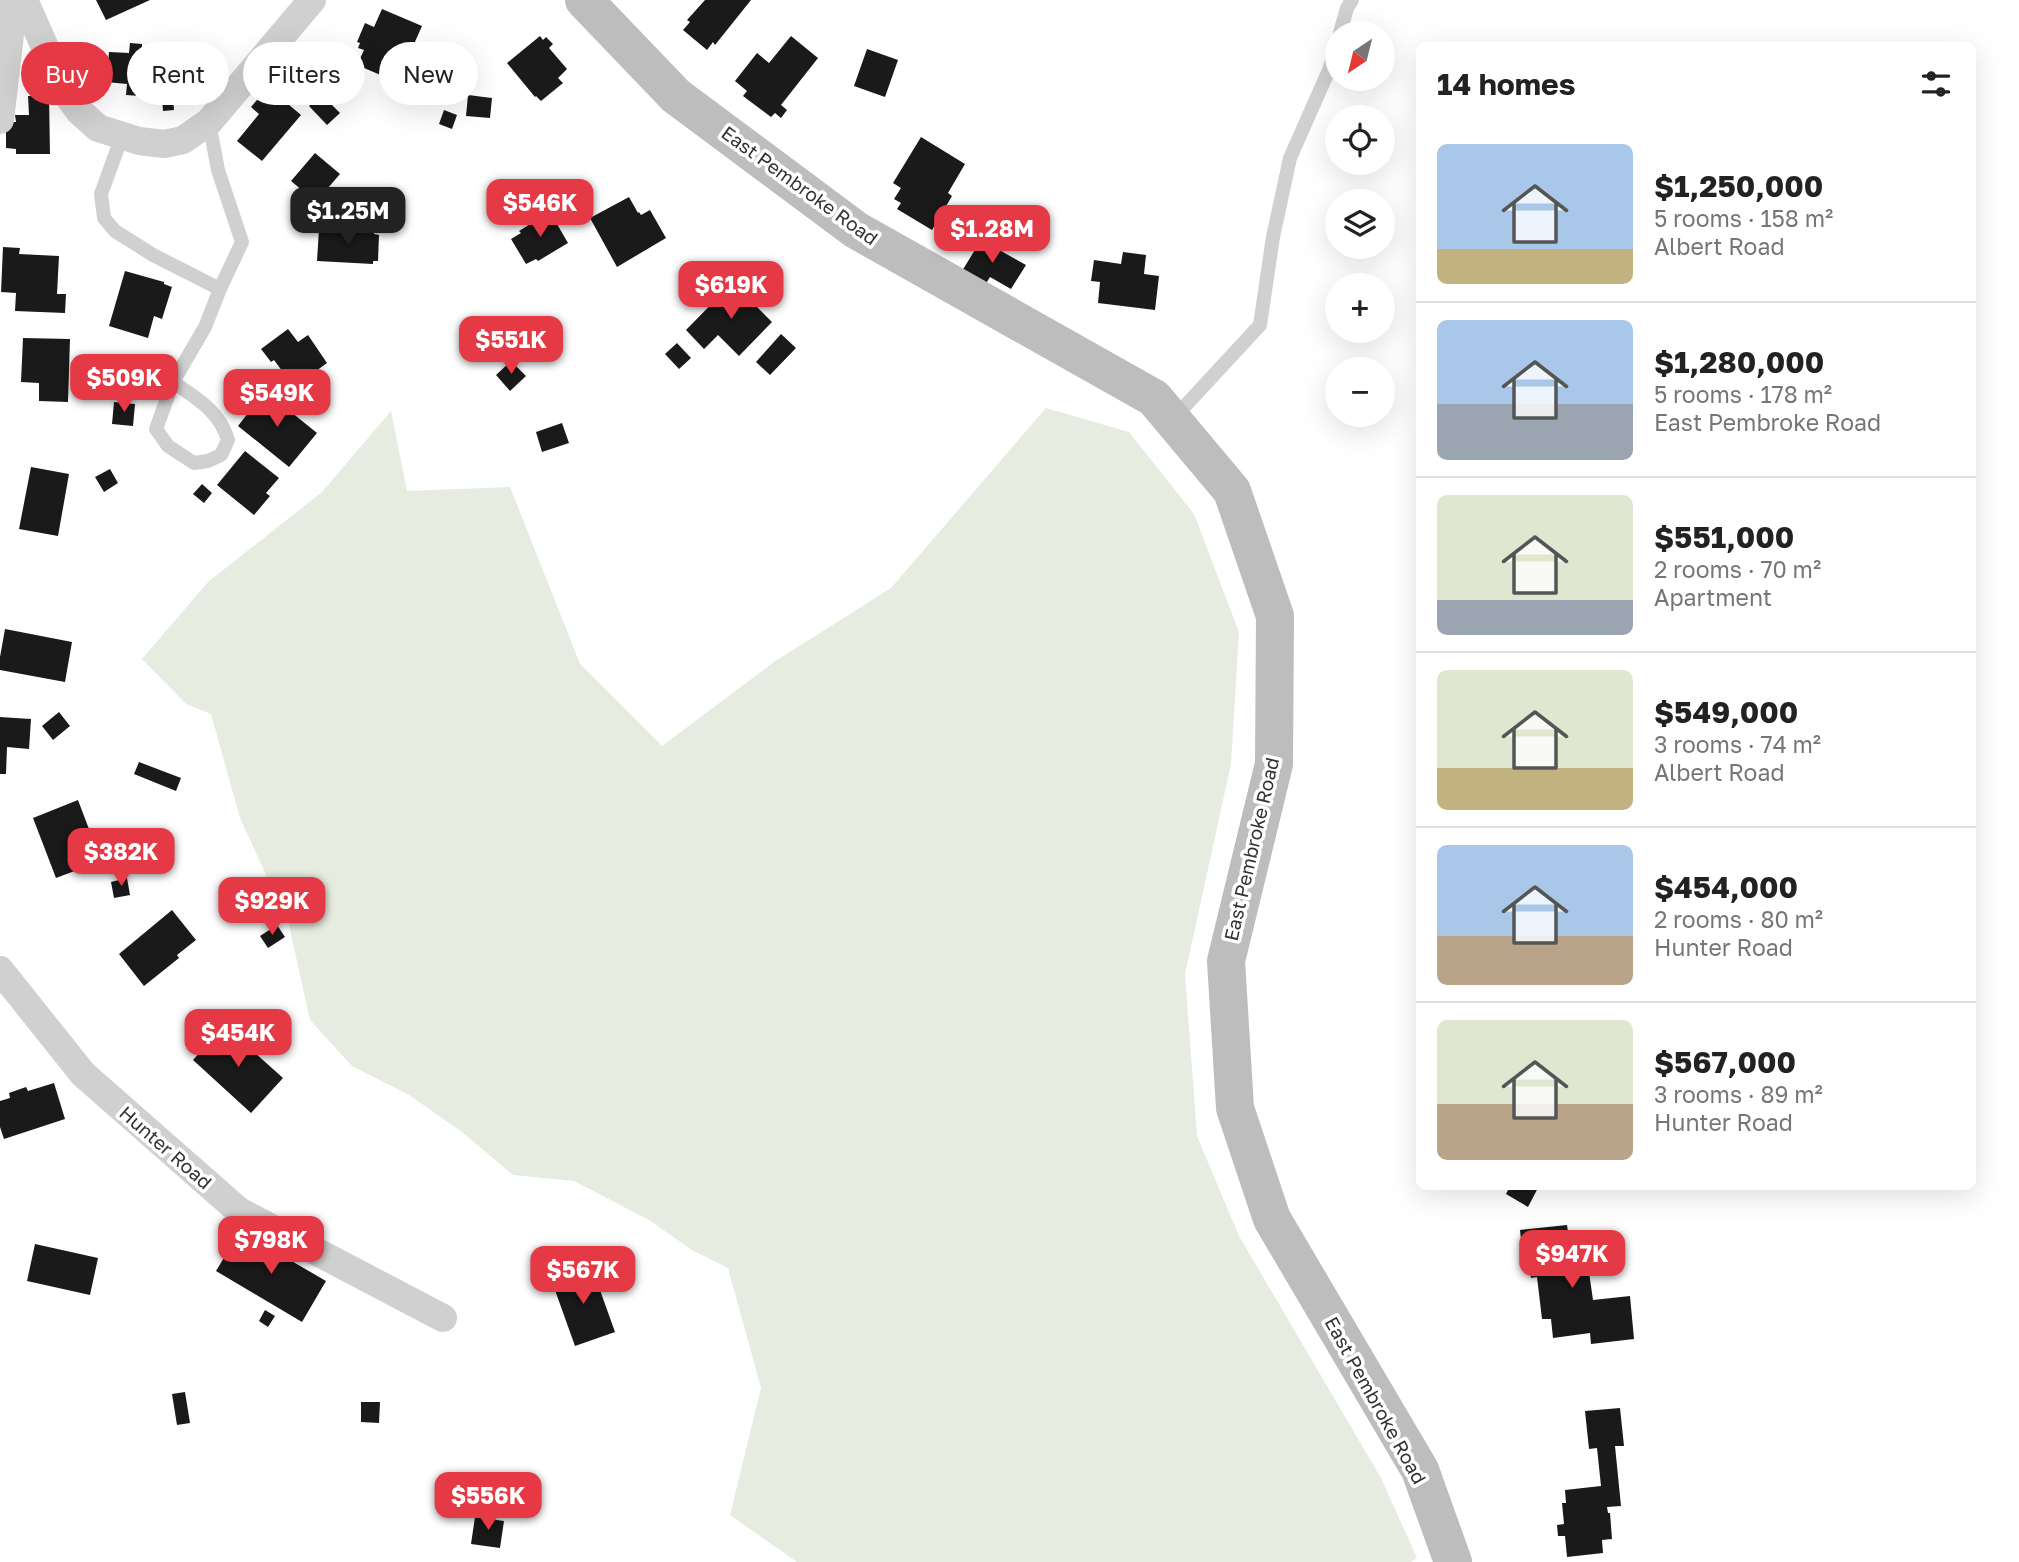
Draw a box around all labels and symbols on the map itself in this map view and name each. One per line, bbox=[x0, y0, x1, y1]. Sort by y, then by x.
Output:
north arrow bbox=[1325, 21, 1395, 91]
street label: East Pembroke Road bbox=[717, 121, 883, 249]
pin: $546K bbox=[491, 180, 589, 239]
pin: $1.25M bbox=[291, 188, 405, 247]
pin: $1.28M bbox=[935, 205, 1049, 265]
pin: $619K bbox=[682, 262, 780, 321]
pin: $551K bbox=[462, 316, 560, 376]
pin: $509K bbox=[75, 354, 173, 414]
pin: $549K bbox=[228, 370, 326, 429]
street label: East Pembroke Road bbox=[1219, 755, 1283, 943]
pin: $382K bbox=[72, 828, 170, 888]
pin: $929K bbox=[223, 878, 321, 937]
pin: $454K bbox=[189, 1010, 287, 1069]
street label: Hunter Road bbox=[115, 1101, 217, 1193]
pin: $798K bbox=[222, 1216, 320, 1276]
pin: $947K bbox=[1523, 1230, 1621, 1290]
pin: $567K bbox=[534, 1246, 632, 1306]
street label: East Pembroke Road bbox=[1320, 1312, 1432, 1488]
pin: $556K bbox=[439, 1472, 537, 1532]

